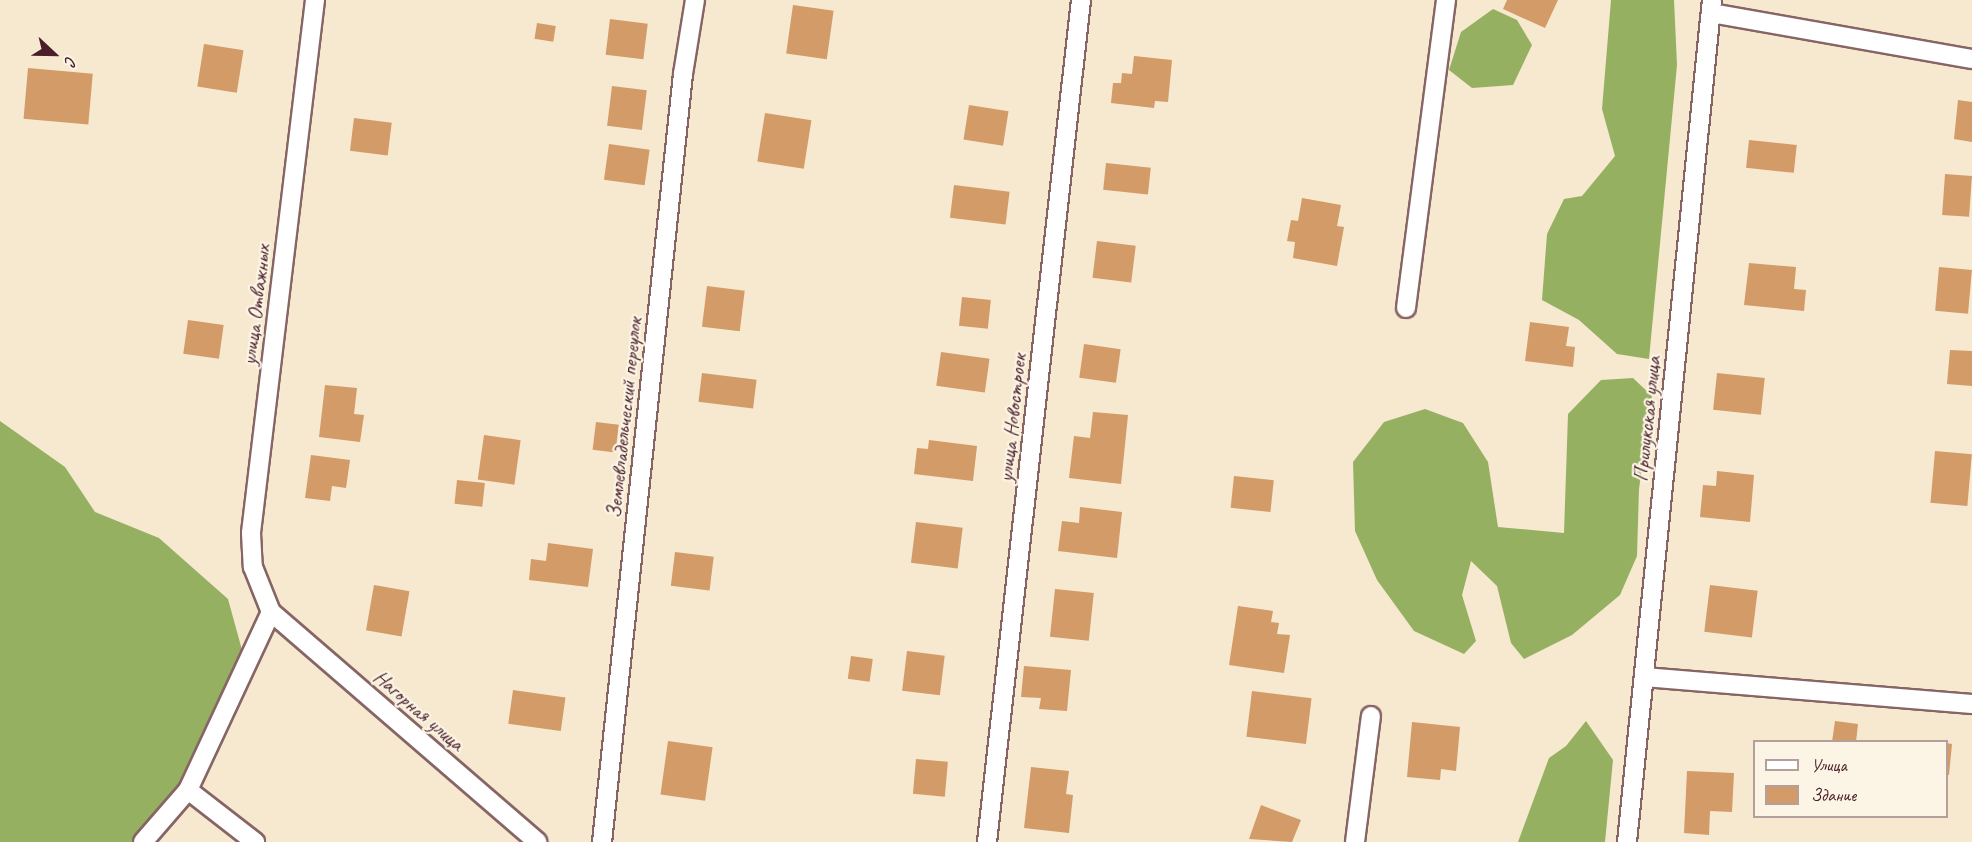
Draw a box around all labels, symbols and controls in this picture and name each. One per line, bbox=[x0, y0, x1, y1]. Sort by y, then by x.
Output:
north arrow bbox=[24, 24, 84, 84]
text: С bbox=[60, 53, 81, 68]
street label: улица Отважных bbox=[236, 245, 276, 365]
street label: Землевладельческий переулок bbox=[601, 316, 647, 520]
street label: улица Новостроек bbox=[993, 353, 1031, 483]
street label: Прилукская улица bbox=[1628, 355, 1666, 483]
street label: Нагорная улица bbox=[368, 664, 470, 756]
legend bbox=[1753, 740, 1948, 818]
text: Улица bbox=[1811, 754, 1847, 776]
text: Здание bbox=[1811, 784, 1856, 806]

